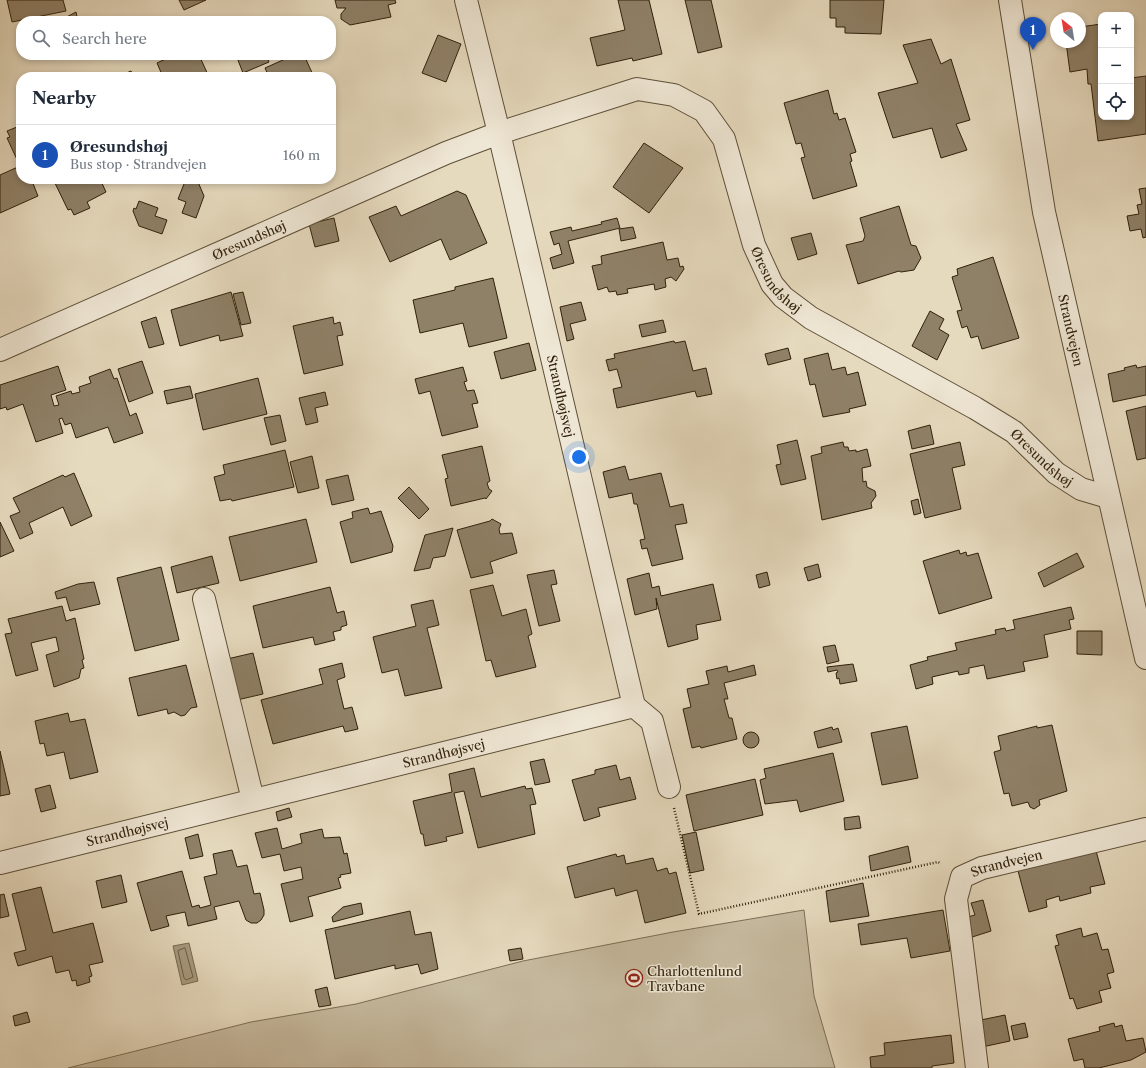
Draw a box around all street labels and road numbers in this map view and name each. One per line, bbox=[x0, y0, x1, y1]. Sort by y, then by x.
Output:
street label: Øresundshøj bbox=[210, 217, 288, 263]
street label: Øresundshøj bbox=[748, 244, 805, 316]
street label: Strandvejen bbox=[1055, 293, 1087, 368]
street label: Strandhøjsvej bbox=[544, 353, 578, 439]
street label: Øresundshøj bbox=[1007, 425, 1076, 490]
street label: Strandhøjsvej bbox=[401, 735, 486, 771]
street label: Strandhøjsvej bbox=[84, 814, 170, 849]
street label: Strandvejen bbox=[968, 846, 1044, 880]

